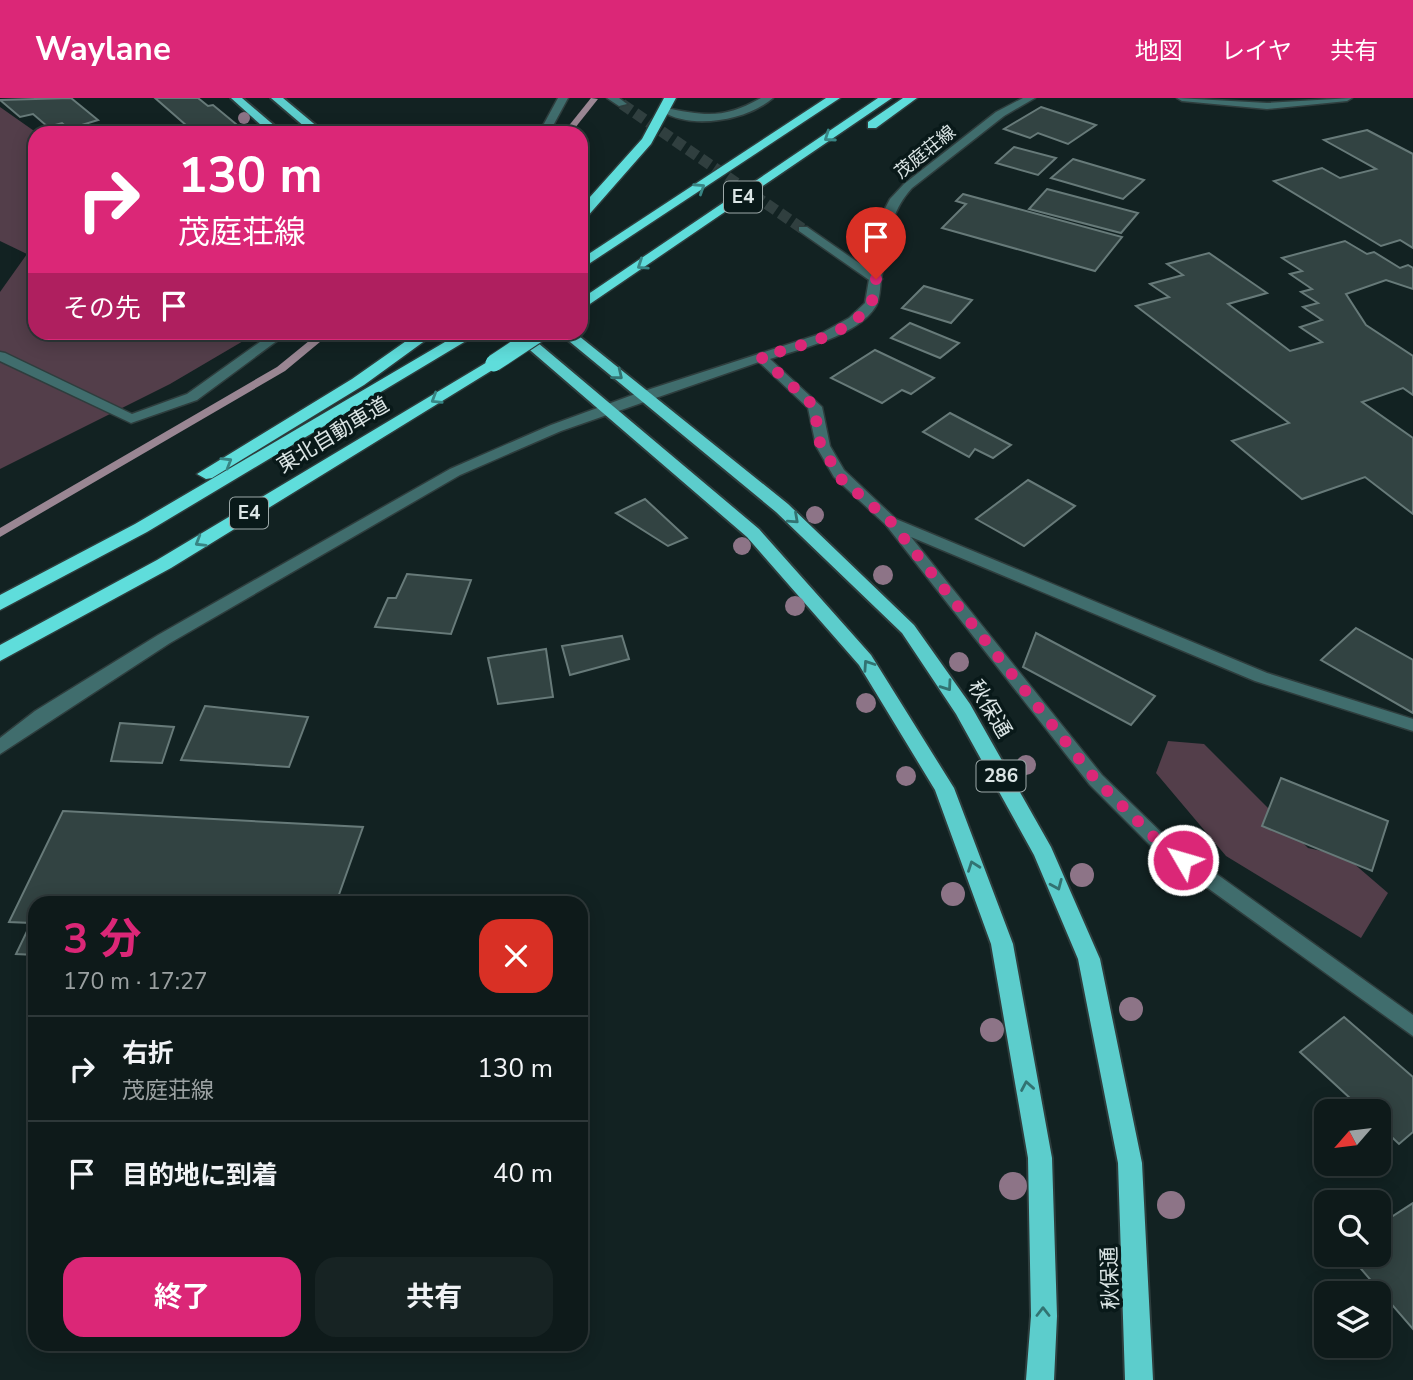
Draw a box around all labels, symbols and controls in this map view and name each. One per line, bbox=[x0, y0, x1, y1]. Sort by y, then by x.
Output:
text: Waylane bbox=[35, 27, 171, 72]
text: 地図 bbox=[1135, 35, 1183, 67]
text: レイヤ bbox=[1221, 35, 1292, 67]
text: 共有 bbox=[1330, 35, 1378, 67]
street label: 茂庭荘線 bbox=[889, 120, 961, 184]
one-way arrow bbox=[824, 129, 837, 142]
text: 130 m bbox=[178, 142, 322, 209]
icon: right bbox=[63, 154, 154, 245]
road number: E4 bbox=[724, 181, 762, 212]
one-way arrow bbox=[692, 183, 705, 196]
pin bbox=[846, 207, 906, 279]
text: 茂庭荘線 bbox=[178, 211, 306, 254]
icon: arrive bbox=[857, 218, 895, 256]
one-way arrow bbox=[637, 257, 650, 270]
icon: arrive bbox=[155, 287, 193, 325]
text: その先 bbox=[63, 291, 141, 326]
one-way arrow bbox=[610, 367, 622, 380]
one-way arrow bbox=[431, 390, 444, 403]
street label: 東北自動車道 bbox=[272, 391, 394, 479]
one-way arrow bbox=[219, 457, 232, 470]
road number: E4 bbox=[230, 498, 268, 528]
one-way arrow bbox=[786, 511, 799, 524]
one-way arrow bbox=[194, 534, 207, 547]
one-way arrow bbox=[864, 660, 876, 673]
street label: 秋保通 bbox=[962, 675, 1018, 743]
one-way arrow bbox=[939, 678, 951, 691]
road number: 286 bbox=[976, 761, 1026, 792]
position arrow bbox=[1146, 823, 1220, 897]
one-way arrow bbox=[967, 860, 981, 872]
one-way arrow bbox=[1049, 878, 1063, 890]
text: 3 分 bbox=[63, 911, 142, 968]
button: close bbox=[479, 919, 553, 993]
text: 170 m · 17:27 bbox=[63, 966, 208, 997]
text: 右折 bbox=[122, 1036, 174, 1071]
icon: right bbox=[63, 1050, 101, 1088]
text: 130 m bbox=[477, 1051, 553, 1086]
text: 茂庭荘線 bbox=[122, 1075, 214, 1106]
one-way arrow bbox=[1021, 1080, 1036, 1092]
north arrow bbox=[1314, 1099, 1391, 1176]
map controls bbox=[1314, 1099, 1391, 1358]
icon: arrive bbox=[63, 1155, 101, 1193]
text: 40 m bbox=[493, 1156, 553, 1191]
text: 目的地に到着 bbox=[122, 1158, 278, 1193]
button: search bbox=[1314, 1190, 1391, 1267]
street label: 秋保通 bbox=[1095, 1246, 1125, 1310]
button: 終了 bbox=[63, 1257, 301, 1337]
button: 共有 bbox=[315, 1257, 553, 1337]
button: layers bbox=[1314, 1281, 1391, 1358]
one-way arrow bbox=[1036, 1306, 1051, 1317]

